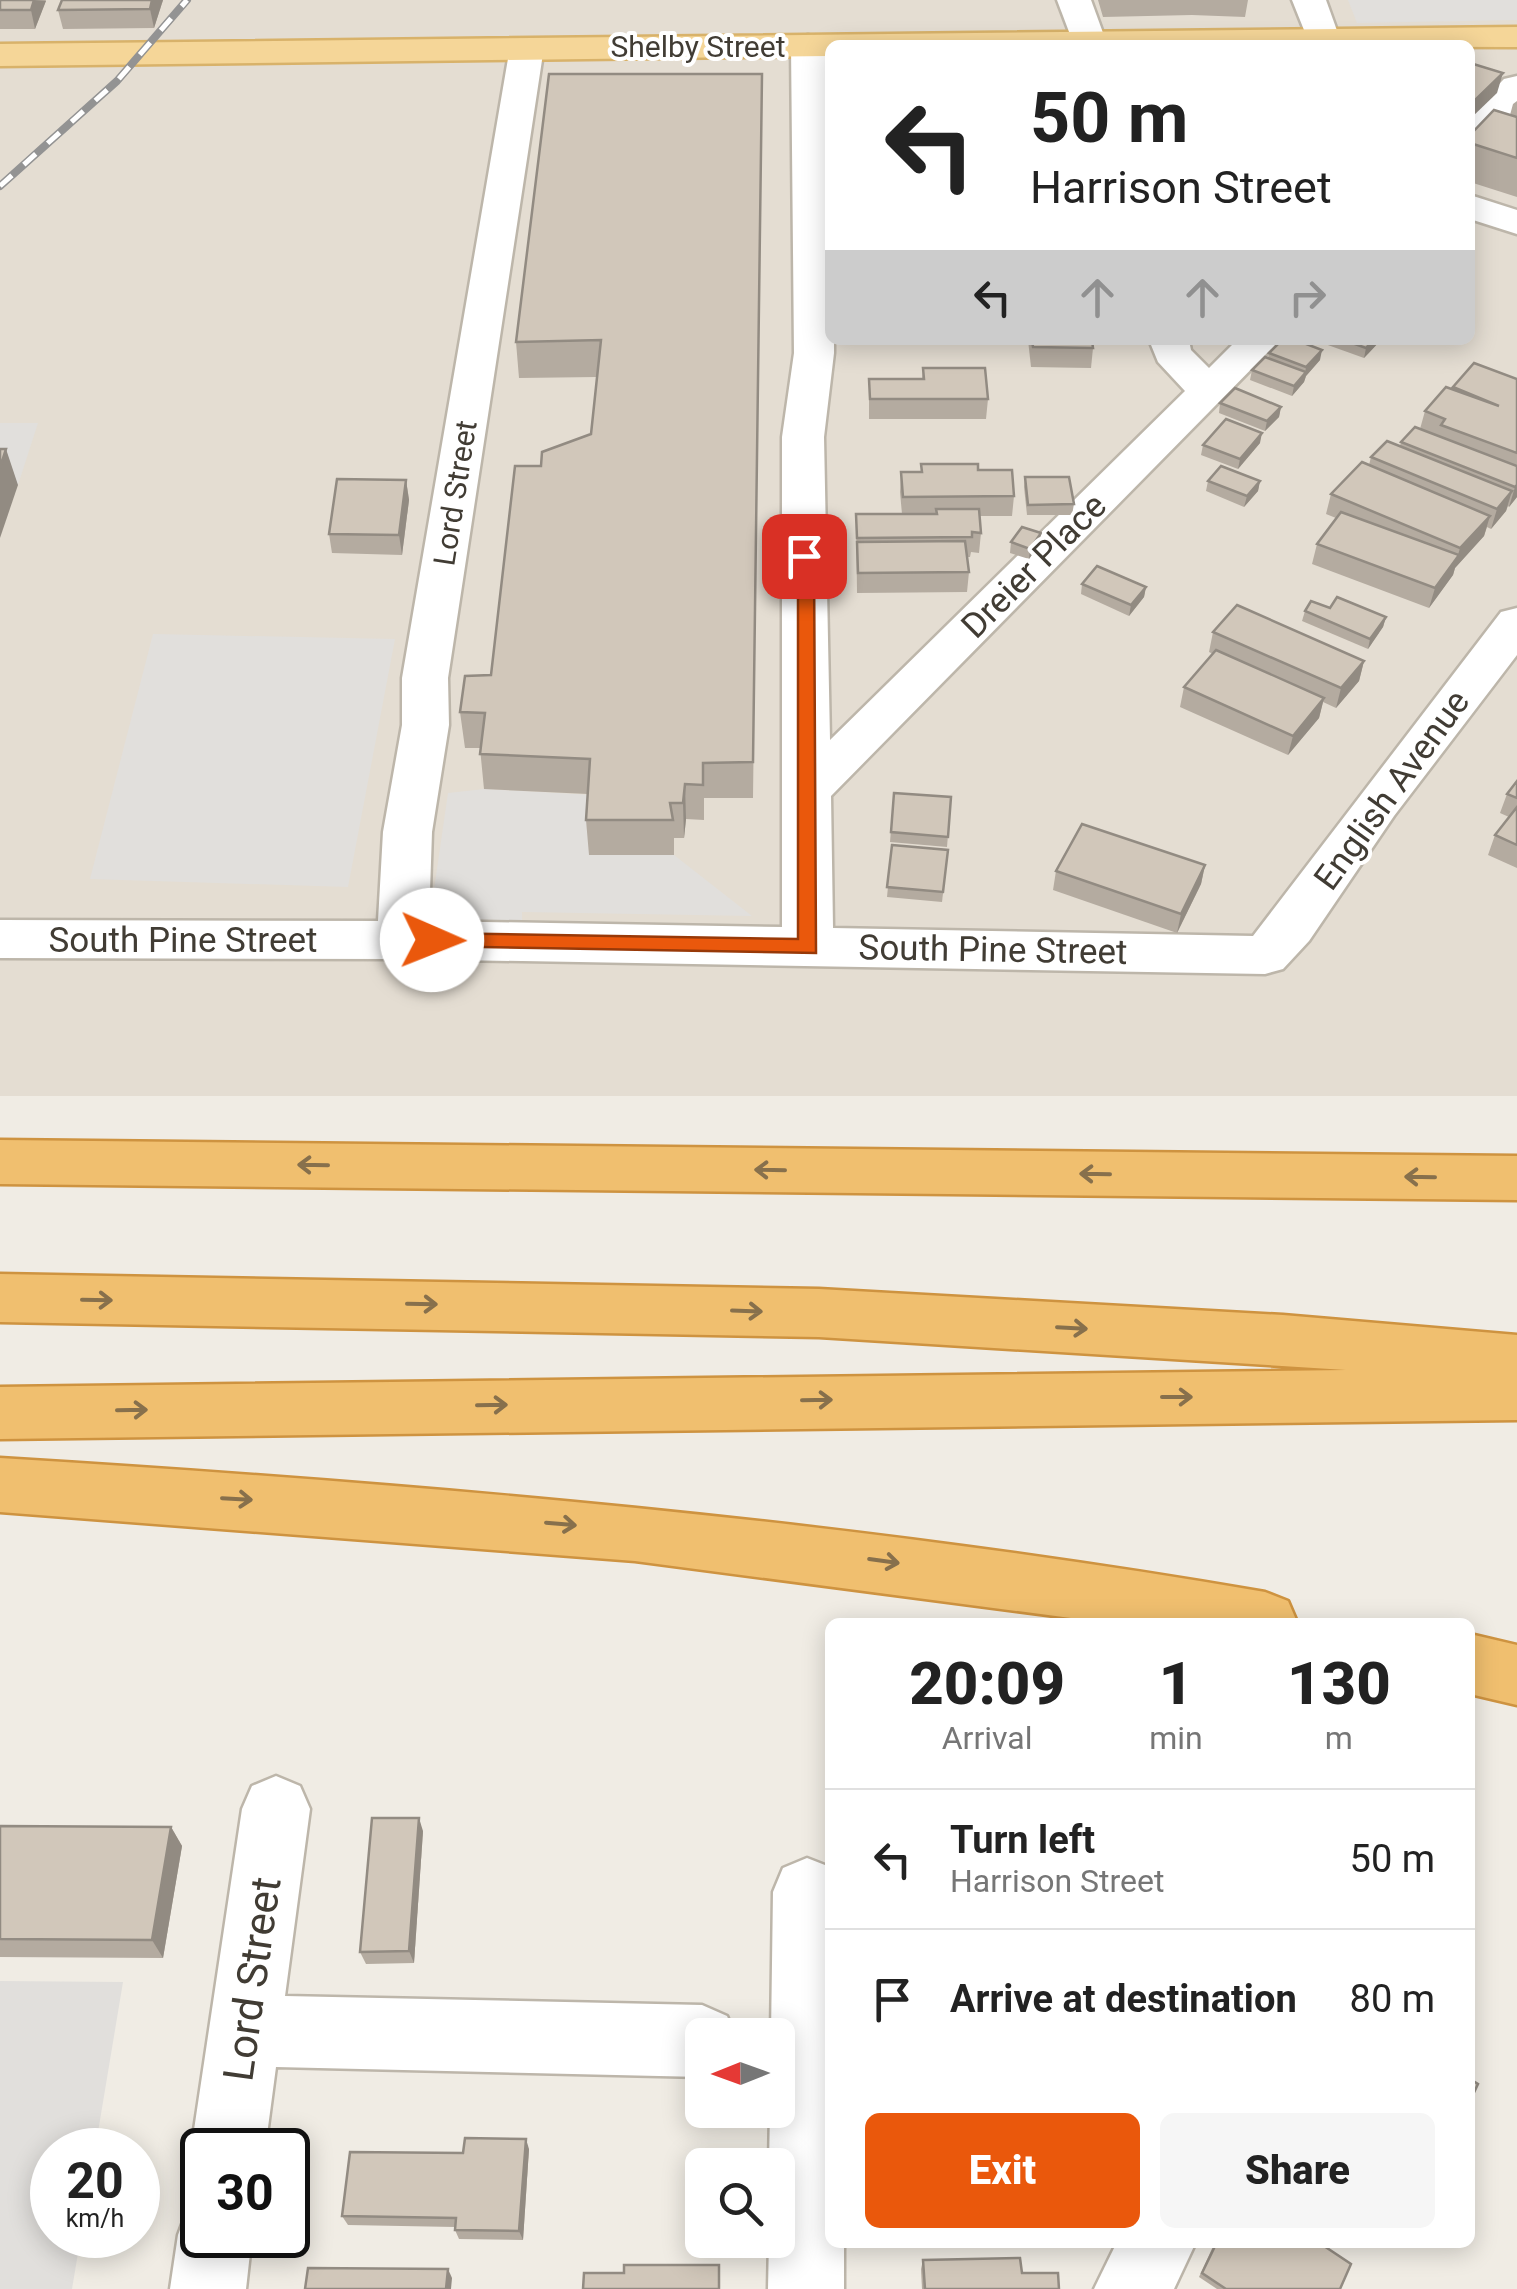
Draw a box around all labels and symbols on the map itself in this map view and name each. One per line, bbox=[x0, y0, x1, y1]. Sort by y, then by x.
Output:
street label: Shelby Street bbox=[610, 29, 786, 64]
street label: Lord Street bbox=[426, 418, 484, 568]
street label: Dreier Place bbox=[953, 485, 1115, 647]
pin bbox=[762, 514, 847, 599]
street label: English Avenue bbox=[1306, 682, 1478, 898]
position arrow bbox=[380, 888, 484, 992]
street label: South Pine Street bbox=[49, 920, 317, 961]
street label: South Pine Street bbox=[858, 927, 1128, 973]
one-way arrow bbox=[297, 1156, 330, 1174]
one-way arrow bbox=[754, 1160, 786, 1180]
one-way arrow bbox=[1079, 1164, 1111, 1183]
one-way arrow bbox=[1404, 1168, 1436, 1186]
one-way arrow bbox=[81, 1290, 113, 1309]
one-way arrow bbox=[406, 1294, 438, 1314]
one-way arrow bbox=[731, 1302, 763, 1321]
one-way arrow bbox=[1055, 1319, 1087, 1338]
one-way arrow bbox=[1160, 1388, 1193, 1406]
one-way arrow bbox=[801, 1390, 833, 1409]
one-way arrow bbox=[476, 1395, 508, 1414]
one-way arrow bbox=[116, 1401, 148, 1420]
one-way arrow bbox=[221, 1490, 253, 1509]
one-way arrow bbox=[545, 1514, 577, 1533]
one-way arrow bbox=[867, 1553, 900, 1571]
street label: Lord Street bbox=[213, 1874, 291, 2084]
north arrow bbox=[685, 2018, 795, 2128]
speed limit sign: 30 bbox=[180, 2128, 310, 2258]

